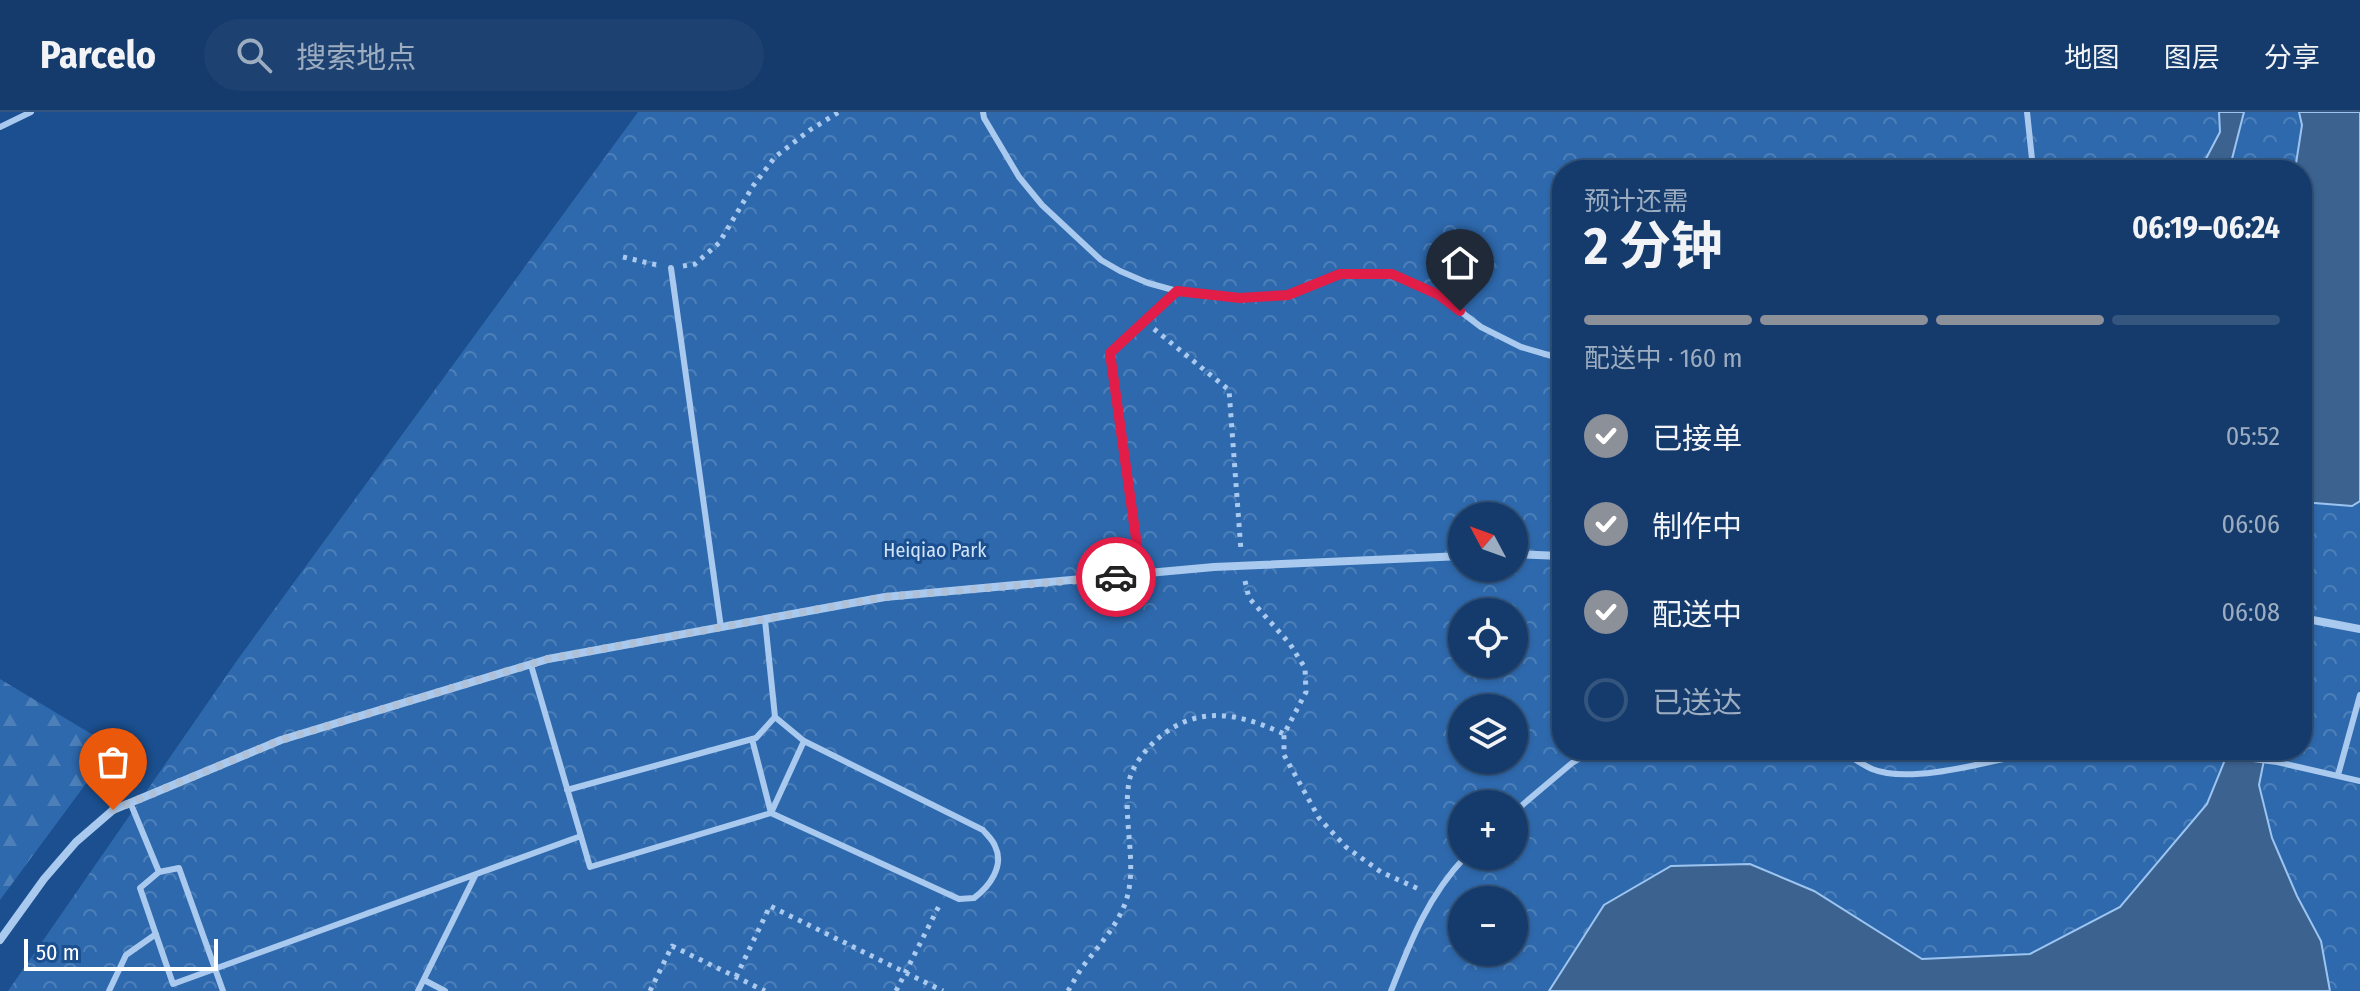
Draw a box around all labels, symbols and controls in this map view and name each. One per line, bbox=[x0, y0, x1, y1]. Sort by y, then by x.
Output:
search box bbox=[204, 19, 764, 91]
text: Parcelo bbox=[40, 32, 156, 78]
icon: search bbox=[232, 33, 276, 77]
text: 搜索地点 bbox=[296, 40, 416, 76]
text: 地图 bbox=[2064, 41, 2120, 74]
text: 图层 bbox=[2164, 41, 2220, 74]
text: 分享 bbox=[2264, 41, 2320, 74]
text: 预计还需 bbox=[1584, 186, 1688, 217]
text: 06:19–06:24 bbox=[2132, 210, 2280, 246]
text: 2 分钟 bbox=[1584, 215, 1723, 278]
pin bbox=[1426, 229, 1494, 311]
icon: home bbox=[1438, 241, 1482, 285]
text: 配送中 · 160 m bbox=[1584, 343, 1742, 374]
icon: check bbox=[1584, 414, 1628, 458]
text: 已接单 bbox=[1652, 421, 1742, 457]
text: 05:52 bbox=[2226, 421, 2280, 452]
north arrow bbox=[1448, 502, 1528, 582]
map controls bbox=[1448, 502, 1528, 966]
icon: check bbox=[1584, 502, 1628, 546]
text: 制作中 bbox=[1652, 509, 1742, 545]
text: 06:06 bbox=[2222, 509, 2280, 540]
courier bbox=[1076, 537, 1156, 617]
park label: Heiqiao Park bbox=[883, 538, 987, 562]
icon: car bbox=[1094, 555, 1138, 599]
icon: check bbox=[1584, 590, 1628, 634]
text: 配送中 bbox=[1652, 597, 1742, 633]
text: 06:08 bbox=[2221, 597, 2280, 628]
button: locate bbox=[1448, 598, 1528, 678]
text: 已送达 bbox=[1652, 685, 1742, 721]
button: layers bbox=[1448, 694, 1528, 774]
pin bbox=[79, 728, 147, 810]
icon: bag bbox=[91, 740, 135, 784]
button: + bbox=[1448, 790, 1528, 870]
button: − bbox=[1448, 886, 1528, 966]
scale bar bbox=[24, 935, 218, 971]
text: 50 m bbox=[36, 939, 80, 966]

